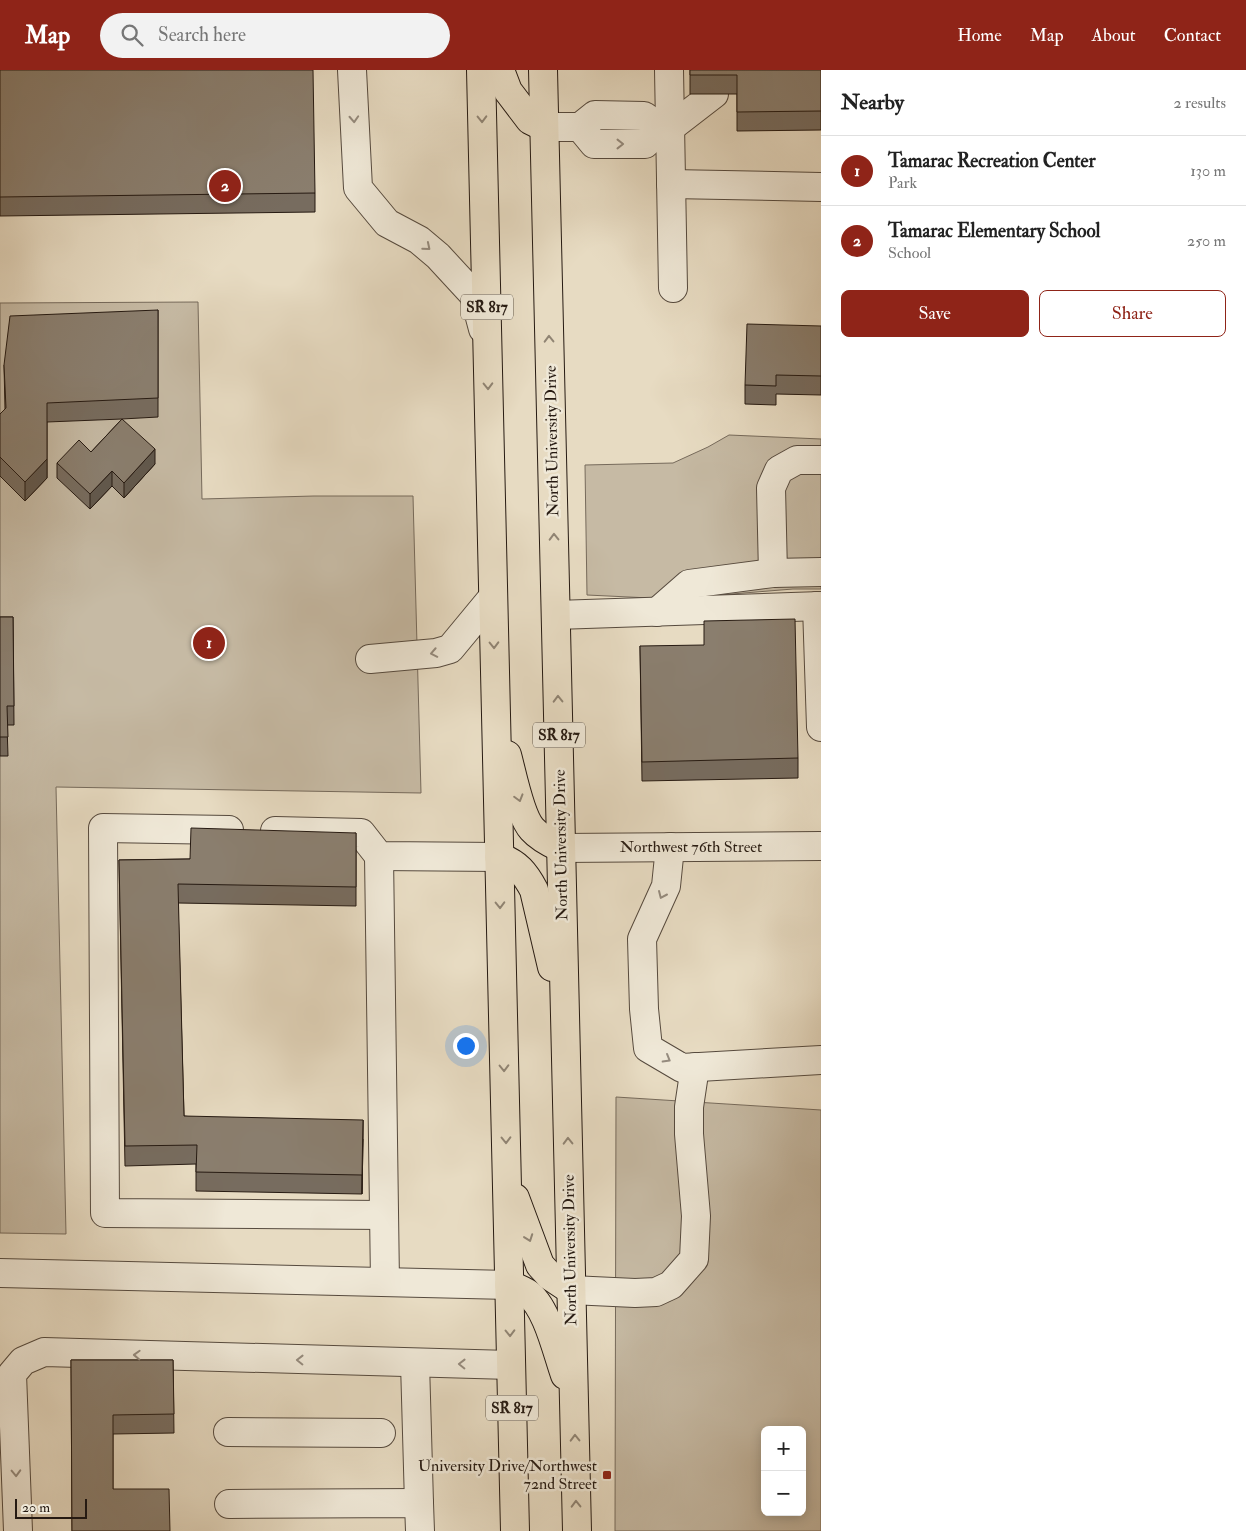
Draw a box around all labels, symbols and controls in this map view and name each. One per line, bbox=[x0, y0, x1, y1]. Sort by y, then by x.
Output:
search box bbox=[100, 13, 450, 58]
text: Map bbox=[25, 20, 70, 51]
icon: search bbox=[118, 21, 146, 49]
text: Search here bbox=[158, 23, 246, 47]
text: Home bbox=[957, 24, 1002, 47]
text: Map bbox=[1030, 24, 1064, 47]
text: About bbox=[1092, 24, 1136, 47]
text: Contact bbox=[1164, 24, 1221, 47]
text: Nearby bbox=[841, 89, 904, 116]
text: 2 results bbox=[1173, 93, 1226, 113]
one-way arrow bbox=[349, 115, 359, 123]
one-way arrow bbox=[477, 115, 488, 123]
one-way arrow bbox=[616, 139, 624, 149]
text: Tamarac Recreation Center bbox=[888, 149, 1096, 173]
text: 1 bbox=[854, 161, 860, 181]
text: 130 m bbox=[1190, 161, 1226, 181]
pin: 2 bbox=[209, 167, 241, 205]
text: Park bbox=[888, 173, 917, 193]
text: Tamarac Elementary School bbox=[888, 219, 1100, 243]
text: 2 bbox=[853, 231, 861, 251]
text: 250 m bbox=[1187, 231, 1226, 251]
one-way arrow bbox=[422, 241, 431, 250]
text: School bbox=[888, 243, 931, 263]
button: Save bbox=[841, 290, 1029, 337]
button: Share bbox=[1039, 290, 1226, 337]
road number: SR 817 bbox=[461, 294, 513, 320]
one-way arrow bbox=[544, 335, 555, 343]
street label: North University Drive bbox=[541, 365, 563, 517]
one-way arrow bbox=[483, 382, 494, 390]
one-way arrow bbox=[549, 532, 559, 540]
pin: 1 bbox=[193, 624, 225, 662]
one-way arrow bbox=[489, 642, 500, 650]
one-way arrow bbox=[429, 647, 438, 657]
one-way arrow bbox=[553, 695, 563, 702]
road number: SR 817 bbox=[533, 722, 585, 748]
street label: North University Drive bbox=[550, 769, 572, 921]
one-way arrow bbox=[514, 793, 524, 801]
street label: Northwest 76th Street bbox=[620, 837, 762, 857]
one-way arrow bbox=[657, 890, 668, 899]
one-way arrow bbox=[495, 902, 506, 910]
your location bbox=[453, 1033, 479, 1059]
one-way arrow bbox=[662, 1053, 671, 1063]
one-way arrow bbox=[499, 1064, 509, 1072]
one-way arrow bbox=[500, 1136, 511, 1144]
one-way arrow bbox=[562, 1137, 573, 1145]
street label: North University Drive bbox=[559, 1174, 581, 1326]
one-way arrow bbox=[523, 1233, 533, 1241]
one-way arrow bbox=[505, 1330, 515, 1338]
one-way arrow bbox=[133, 1350, 141, 1360]
one-way arrow bbox=[295, 1355, 303, 1365]
one-way arrow bbox=[458, 1359, 466, 1369]
road number: SR 817 bbox=[486, 1396, 538, 1420]
map controls bbox=[761, 1426, 806, 1516]
button: + bbox=[761, 1426, 806, 1471]
one-way arrow bbox=[569, 1434, 580, 1442]
place label: University Drive/Northwest 72nd Street bbox=[418, 1456, 597, 1494]
one-way arrow bbox=[10, 1469, 21, 1477]
marker: University Drive/Northwest 72nd Street bbox=[601, 1469, 613, 1481]
button: − bbox=[761, 1471, 806, 1516]
scale bar bbox=[15, 1496, 88, 1519]
text: 20 m bbox=[22, 1499, 50, 1516]
one-way arrow bbox=[571, 1499, 581, 1507]

